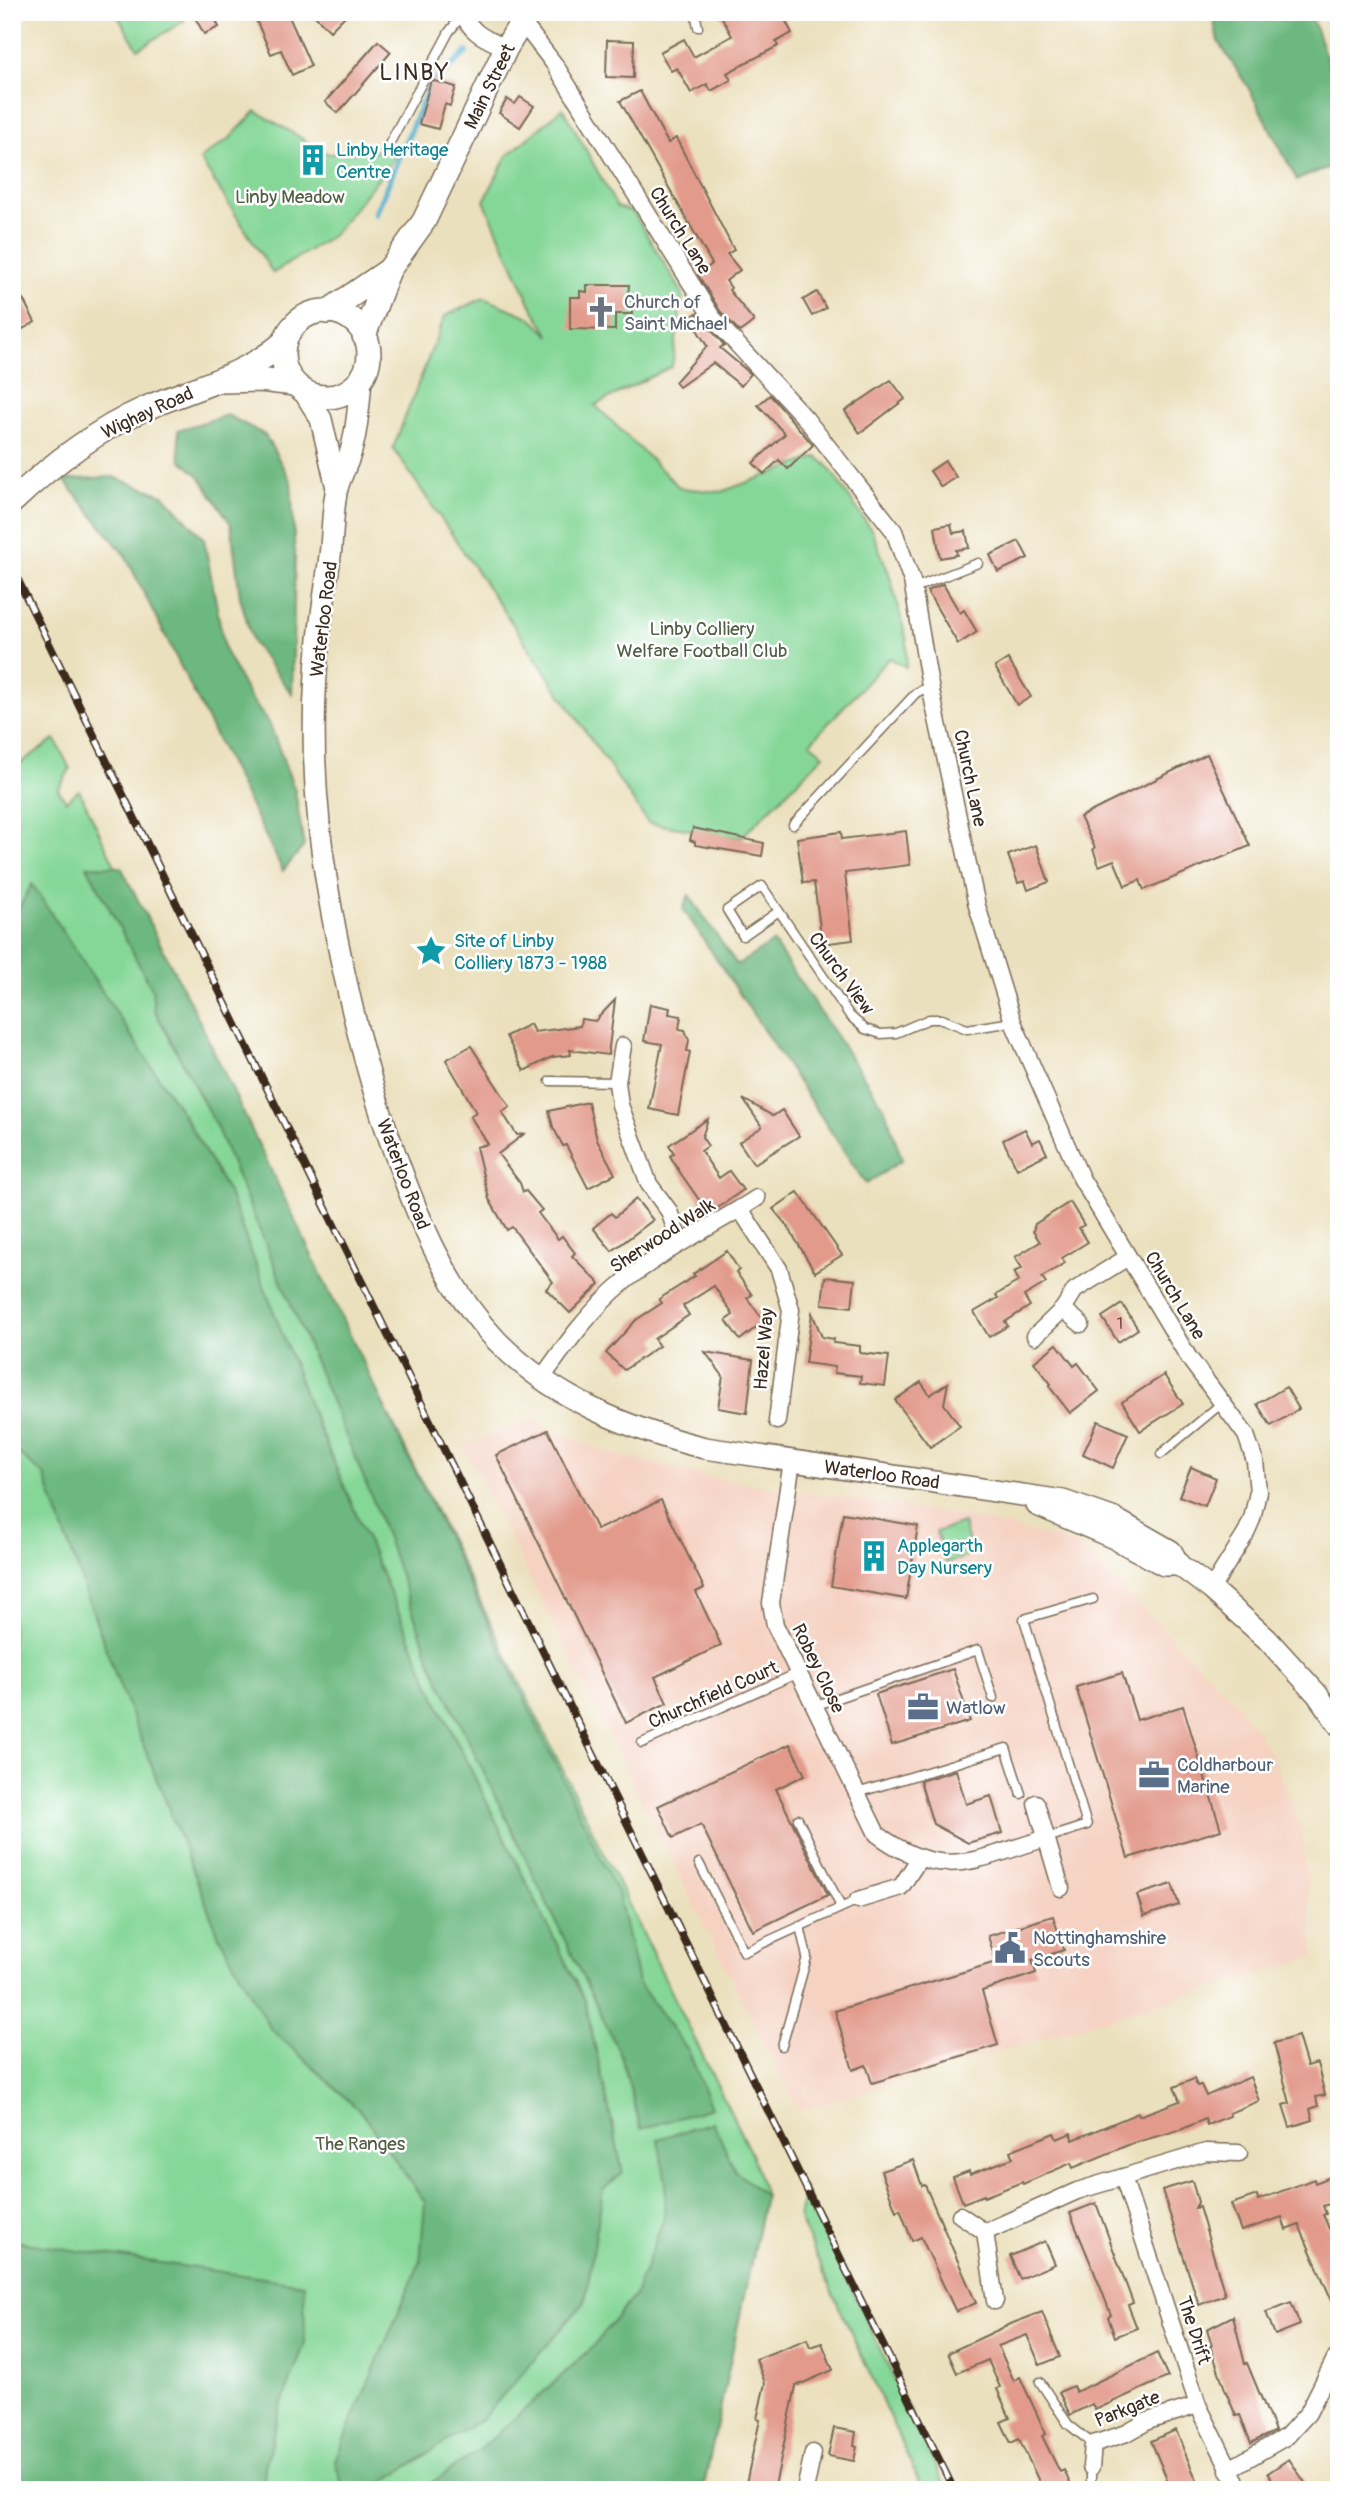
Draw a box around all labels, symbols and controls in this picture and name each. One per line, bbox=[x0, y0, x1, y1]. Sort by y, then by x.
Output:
street label: Main Street bbox=[459, 39, 521, 133]
district label: LINBY bbox=[379, 58, 451, 87]
place label: Linby Heritage Centre bbox=[336, 138, 449, 184]
building icon: Linby Heritage Centre bbox=[296, 143, 330, 177]
street label: Church Lane bbox=[644, 182, 717, 279]
park label: Linby Meadow bbox=[235, 185, 345, 209]
place label: Church of Saint Michael bbox=[624, 290, 728, 336]
church icon: Church of Saint Michael bbox=[584, 295, 618, 329]
street label: Wighay Road bbox=[98, 381, 197, 445]
street label: Waterloo Road bbox=[305, 560, 343, 679]
park label: Linby Colliery Welfare Football Club bbox=[617, 617, 787, 663]
street label: Church Lane bbox=[948, 727, 992, 830]
street label: Church View bbox=[803, 927, 879, 1020]
place label: Site of Linby Colliery 1873 - 1988 bbox=[454, 929, 607, 975]
place icon: Site of Linby Colliery 1873 - 1988 bbox=[414, 934, 448, 968]
street label: Waterloo Road bbox=[371, 1116, 435, 1233]
street label: Sherwood Walk bbox=[606, 1193, 720, 1279]
street label: Church Lane bbox=[1139, 1247, 1211, 1345]
street label: Hazel Way bbox=[748, 1307, 780, 1391]
house number: 1 bbox=[1117, 1314, 1123, 1334]
street label: Waterloo Road bbox=[822, 1455, 941, 1495]
place label: Applegarth Day Nursery bbox=[897, 1534, 992, 1580]
building icon: Applegarth Day Nursery bbox=[857, 1539, 891, 1573]
street label: Robey Close bbox=[786, 1620, 850, 1718]
street label: Churchfield Court bbox=[645, 1655, 782, 1734]
office icon: Watlow bbox=[906, 1690, 940, 1724]
place label: Watlow bbox=[946, 1696, 1006, 1720]
place label: Coldharbour Marine bbox=[1177, 1753, 1273, 1799]
office icon: Coldharbour Marine bbox=[1137, 1758, 1171, 1792]
place label: Nottinghamshire Scouts bbox=[1033, 1926, 1167, 1972]
public building icon: Nottinghamshire Scouts bbox=[993, 1931, 1027, 1965]
park label: The Ranges bbox=[315, 2132, 406, 2156]
street label: The Drift bbox=[1172, 2293, 1216, 2368]
street label: Parkgate bbox=[1091, 2385, 1164, 2433]

